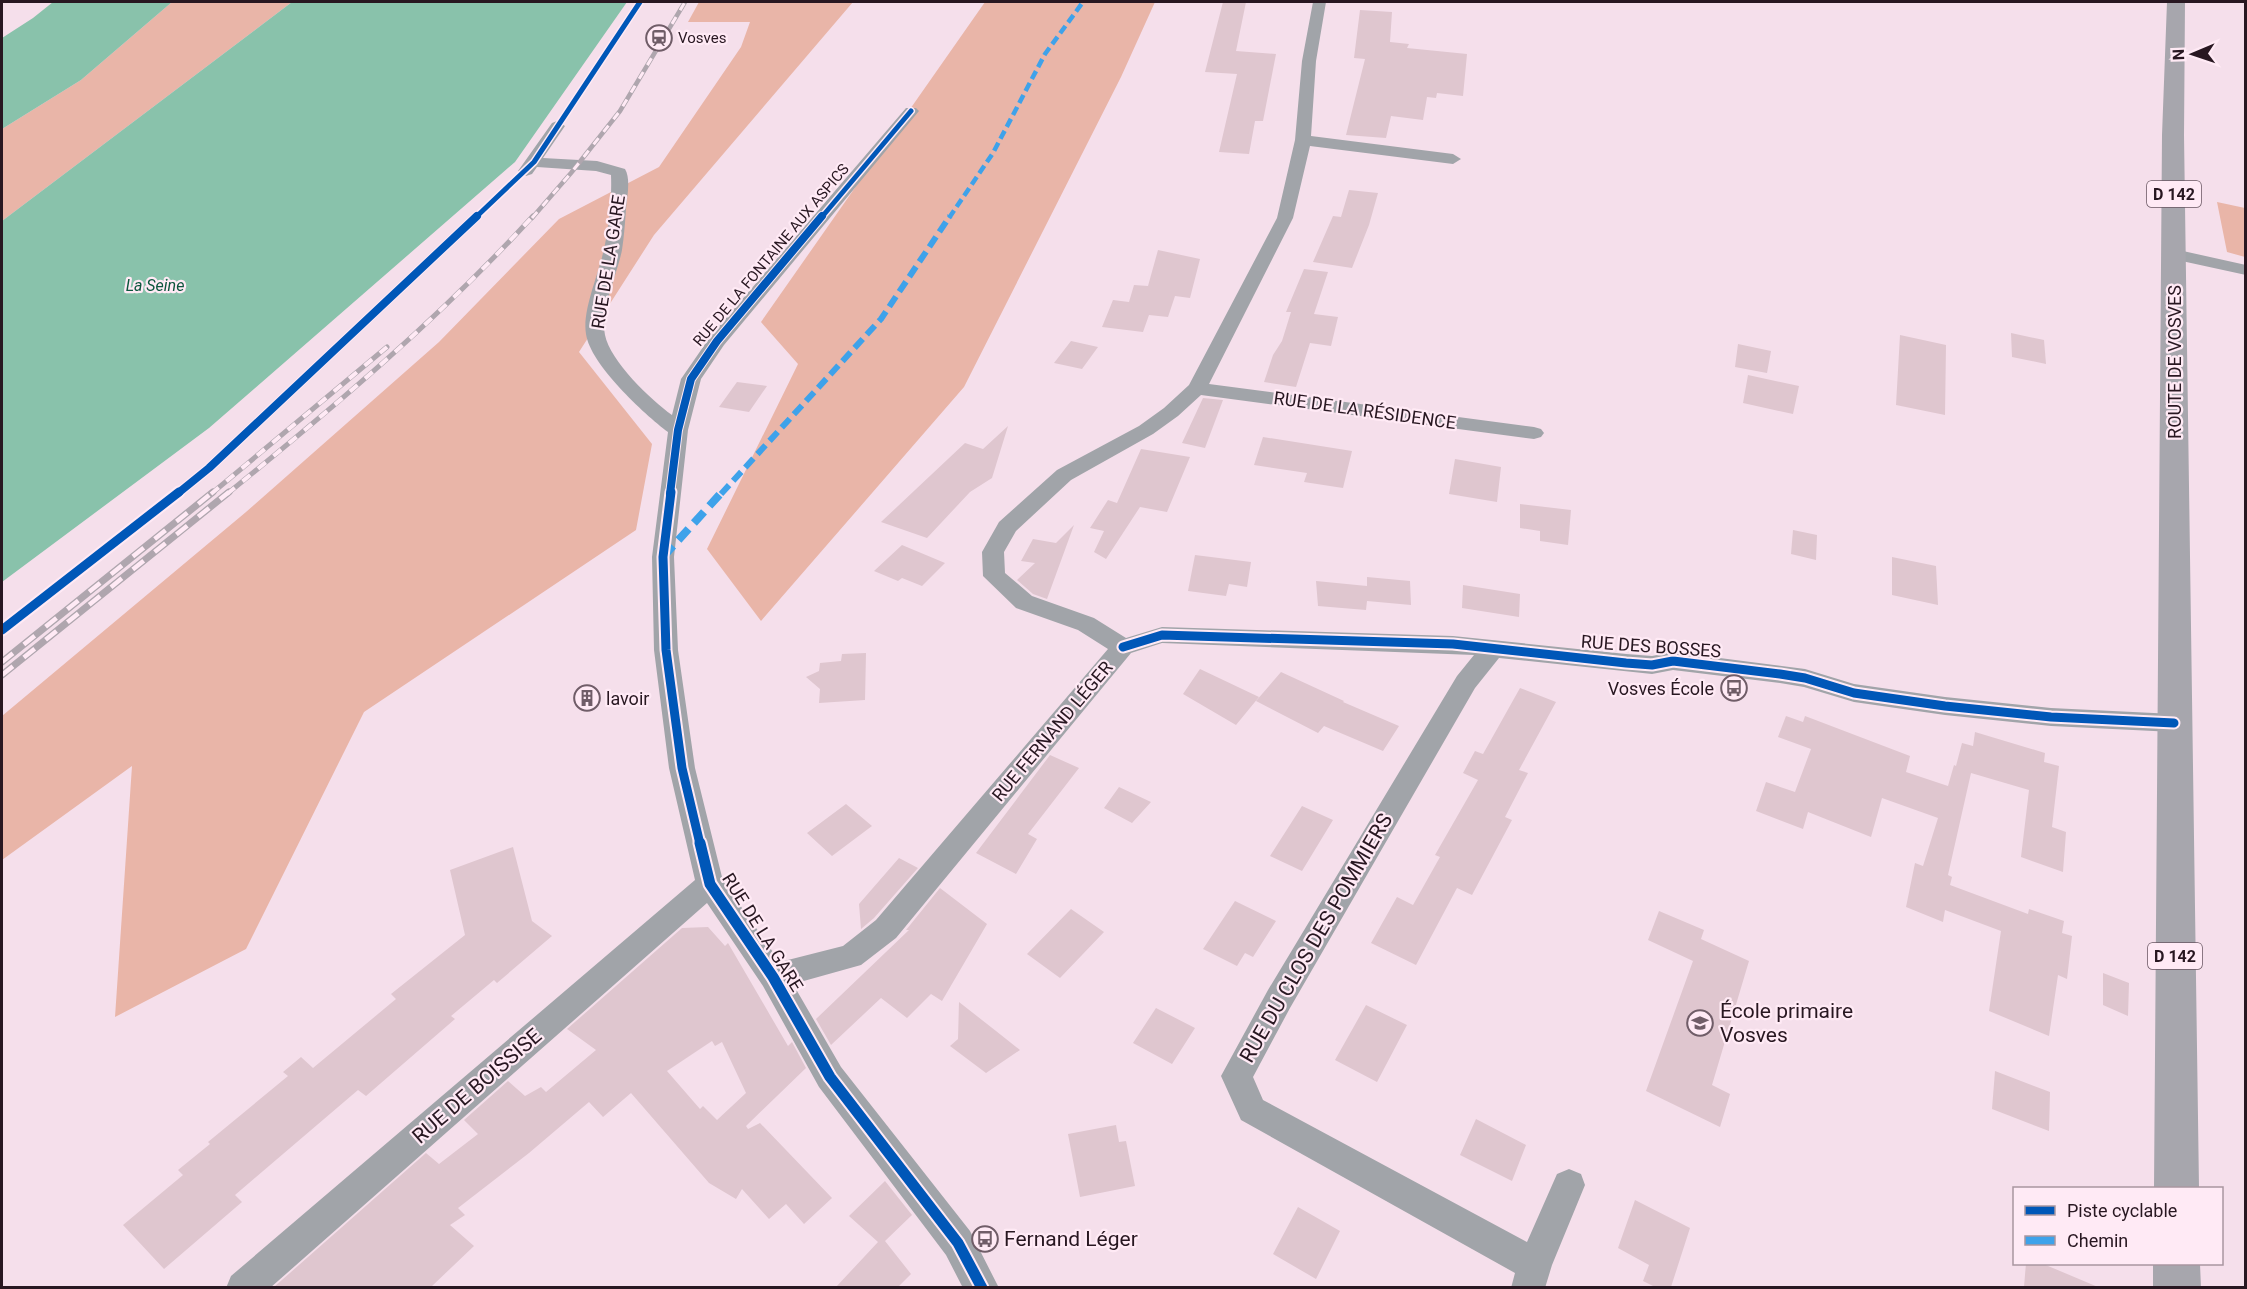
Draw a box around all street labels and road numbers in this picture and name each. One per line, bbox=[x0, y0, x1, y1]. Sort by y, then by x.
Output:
street label: RUE DE LA FONTAINE AUX ASPICS bbox=[689, 160, 853, 350]
road number: D 142 bbox=[2147, 181, 2201, 207]
street label: RUE DE LA GARE bbox=[587, 194, 629, 330]
street label: ROUTE DE VOSVES bbox=[2164, 285, 2185, 439]
street label: RUE DE LA RÉSIDENCE bbox=[1273, 387, 1457, 433]
street label: RUE DES BOSSES bbox=[1580, 631, 1722, 661]
street label: RUE FERNAND LÉGER bbox=[987, 657, 1117, 805]
street label: RUE DU CLOS DES POMMIERS bbox=[1235, 809, 1397, 1067]
street label: RUE DE LA GARE bbox=[718, 869, 808, 995]
road number: D 142 bbox=[2148, 943, 2202, 969]
street label: RUE DE BOISSISE bbox=[408, 1023, 546, 1149]

